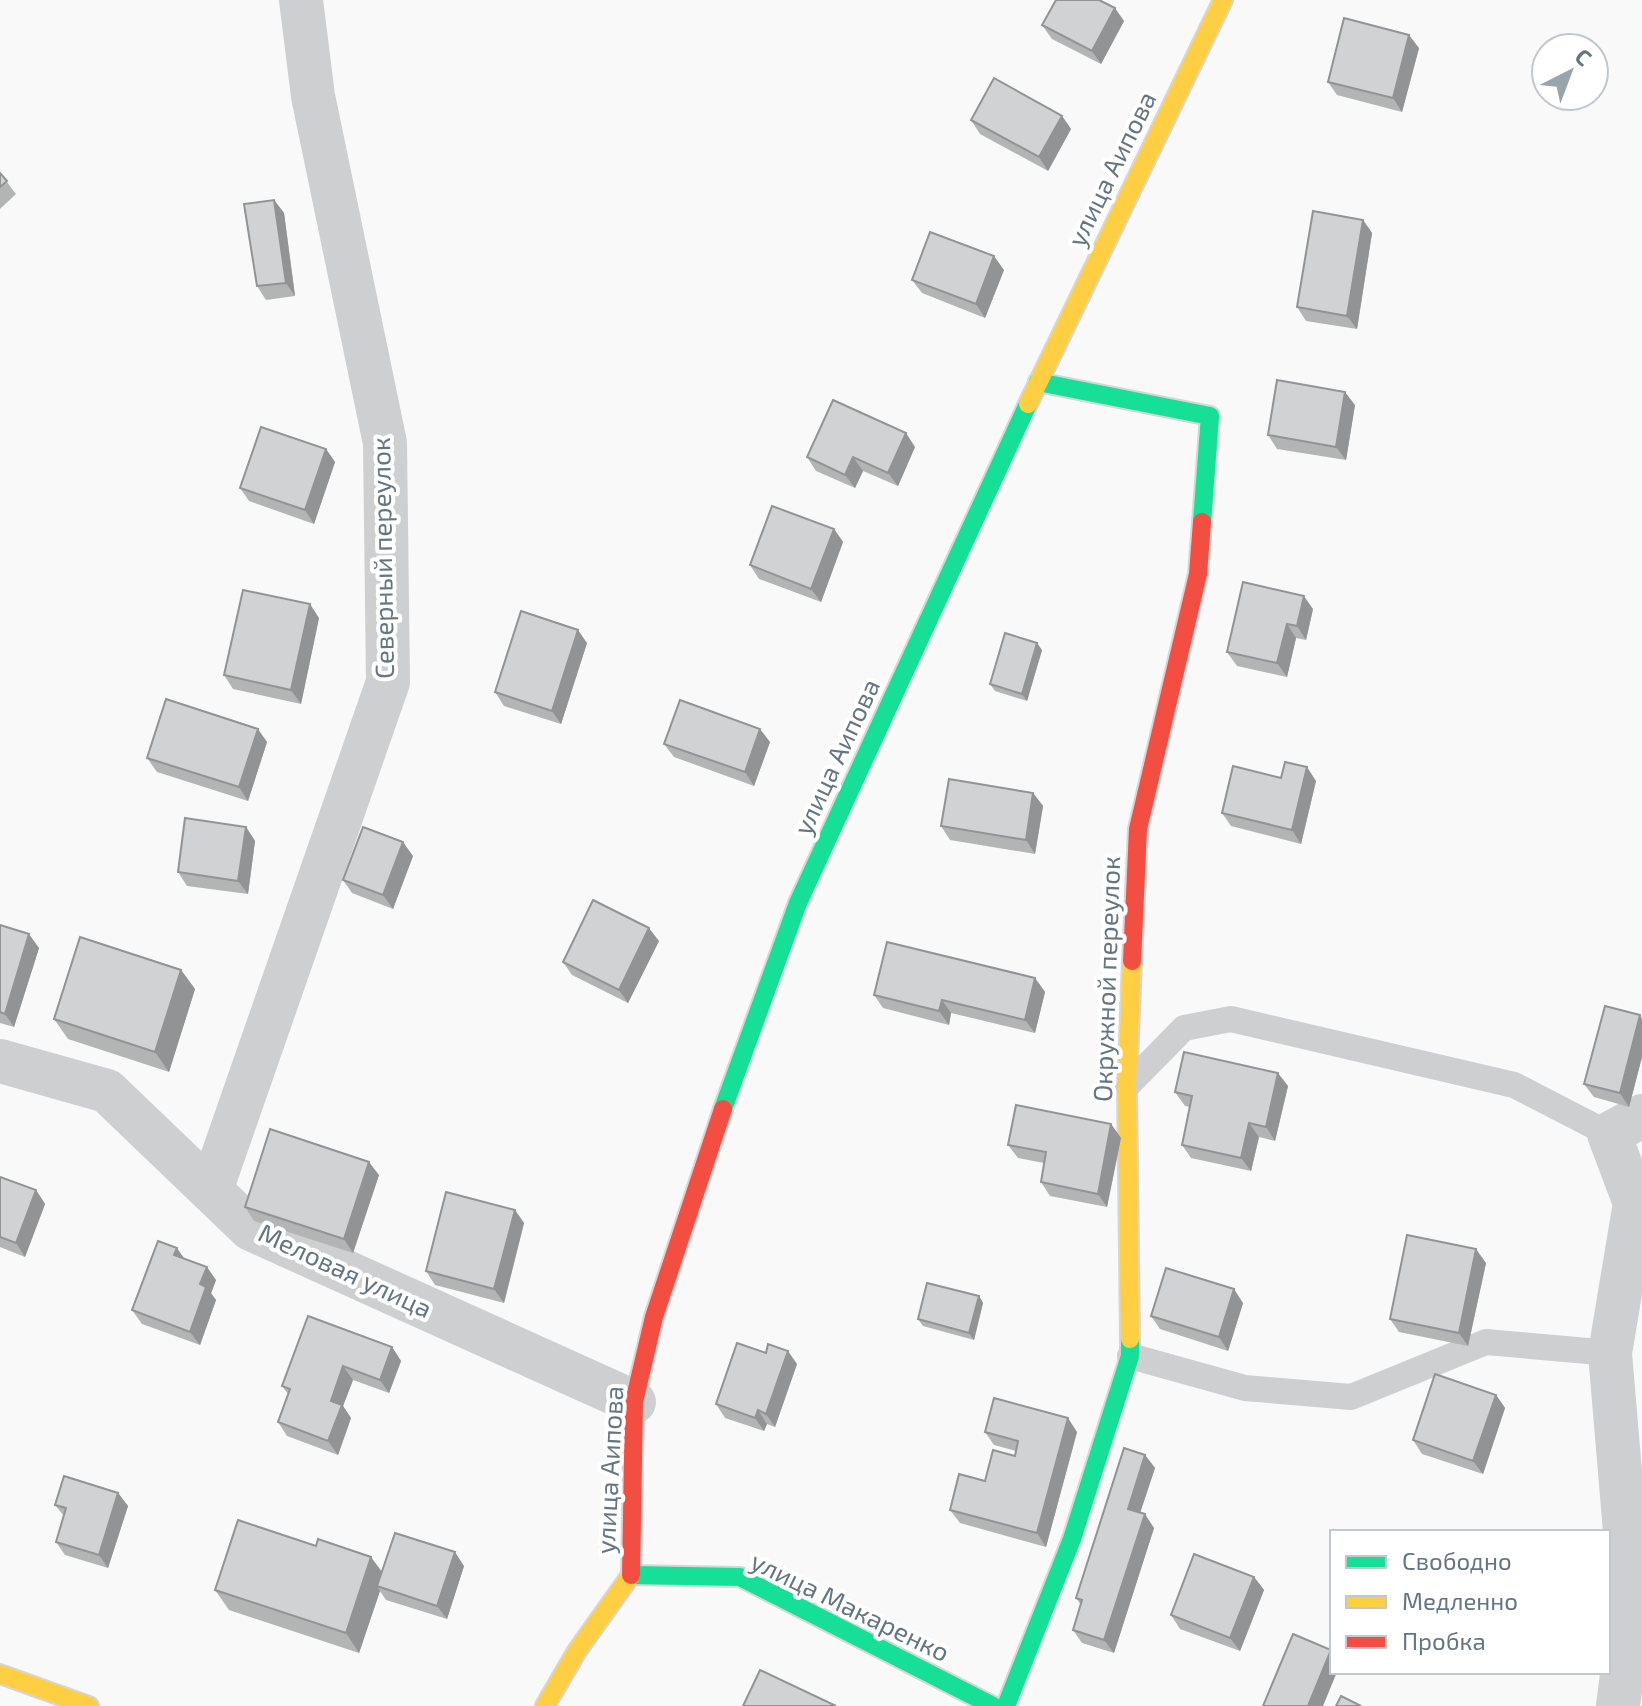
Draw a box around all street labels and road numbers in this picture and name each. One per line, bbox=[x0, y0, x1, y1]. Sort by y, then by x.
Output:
street label: улица Аипова bbox=[1060, 86, 1162, 251]
street label: Северный переулок bbox=[364, 437, 400, 679]
street label: улица Аипова bbox=[786, 674, 886, 840]
street label: Окружной переулок bbox=[1086, 855, 1126, 1103]
street label: Меловая улица bbox=[254, 1216, 437, 1324]
street label: улица Аипова bbox=[589, 1385, 629, 1555]
street label: улица Макаренко bbox=[746, 1544, 955, 1668]

